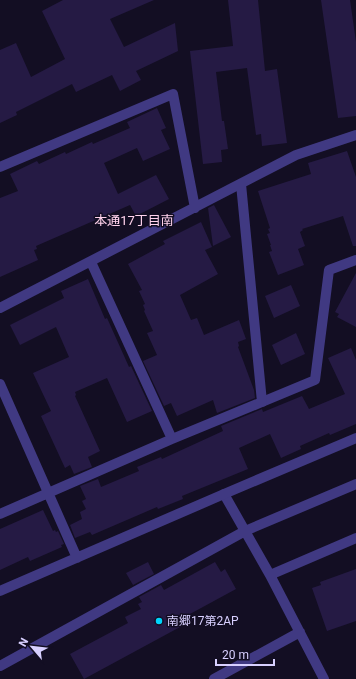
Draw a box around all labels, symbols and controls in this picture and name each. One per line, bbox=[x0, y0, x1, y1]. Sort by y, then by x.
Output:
district label: 本通17丁目南 bbox=[94, 213, 174, 228]
place label: 南郷17第2AP bbox=[167, 614, 239, 628]
marker: 南郷17第2AP bbox=[154, 616, 164, 626]
north arrow bbox=[12, 627, 52, 667]
text: N bbox=[16, 636, 31, 649]
scale bar bbox=[216, 641, 274, 667]
text: 20 m bbox=[222, 648, 249, 662]

